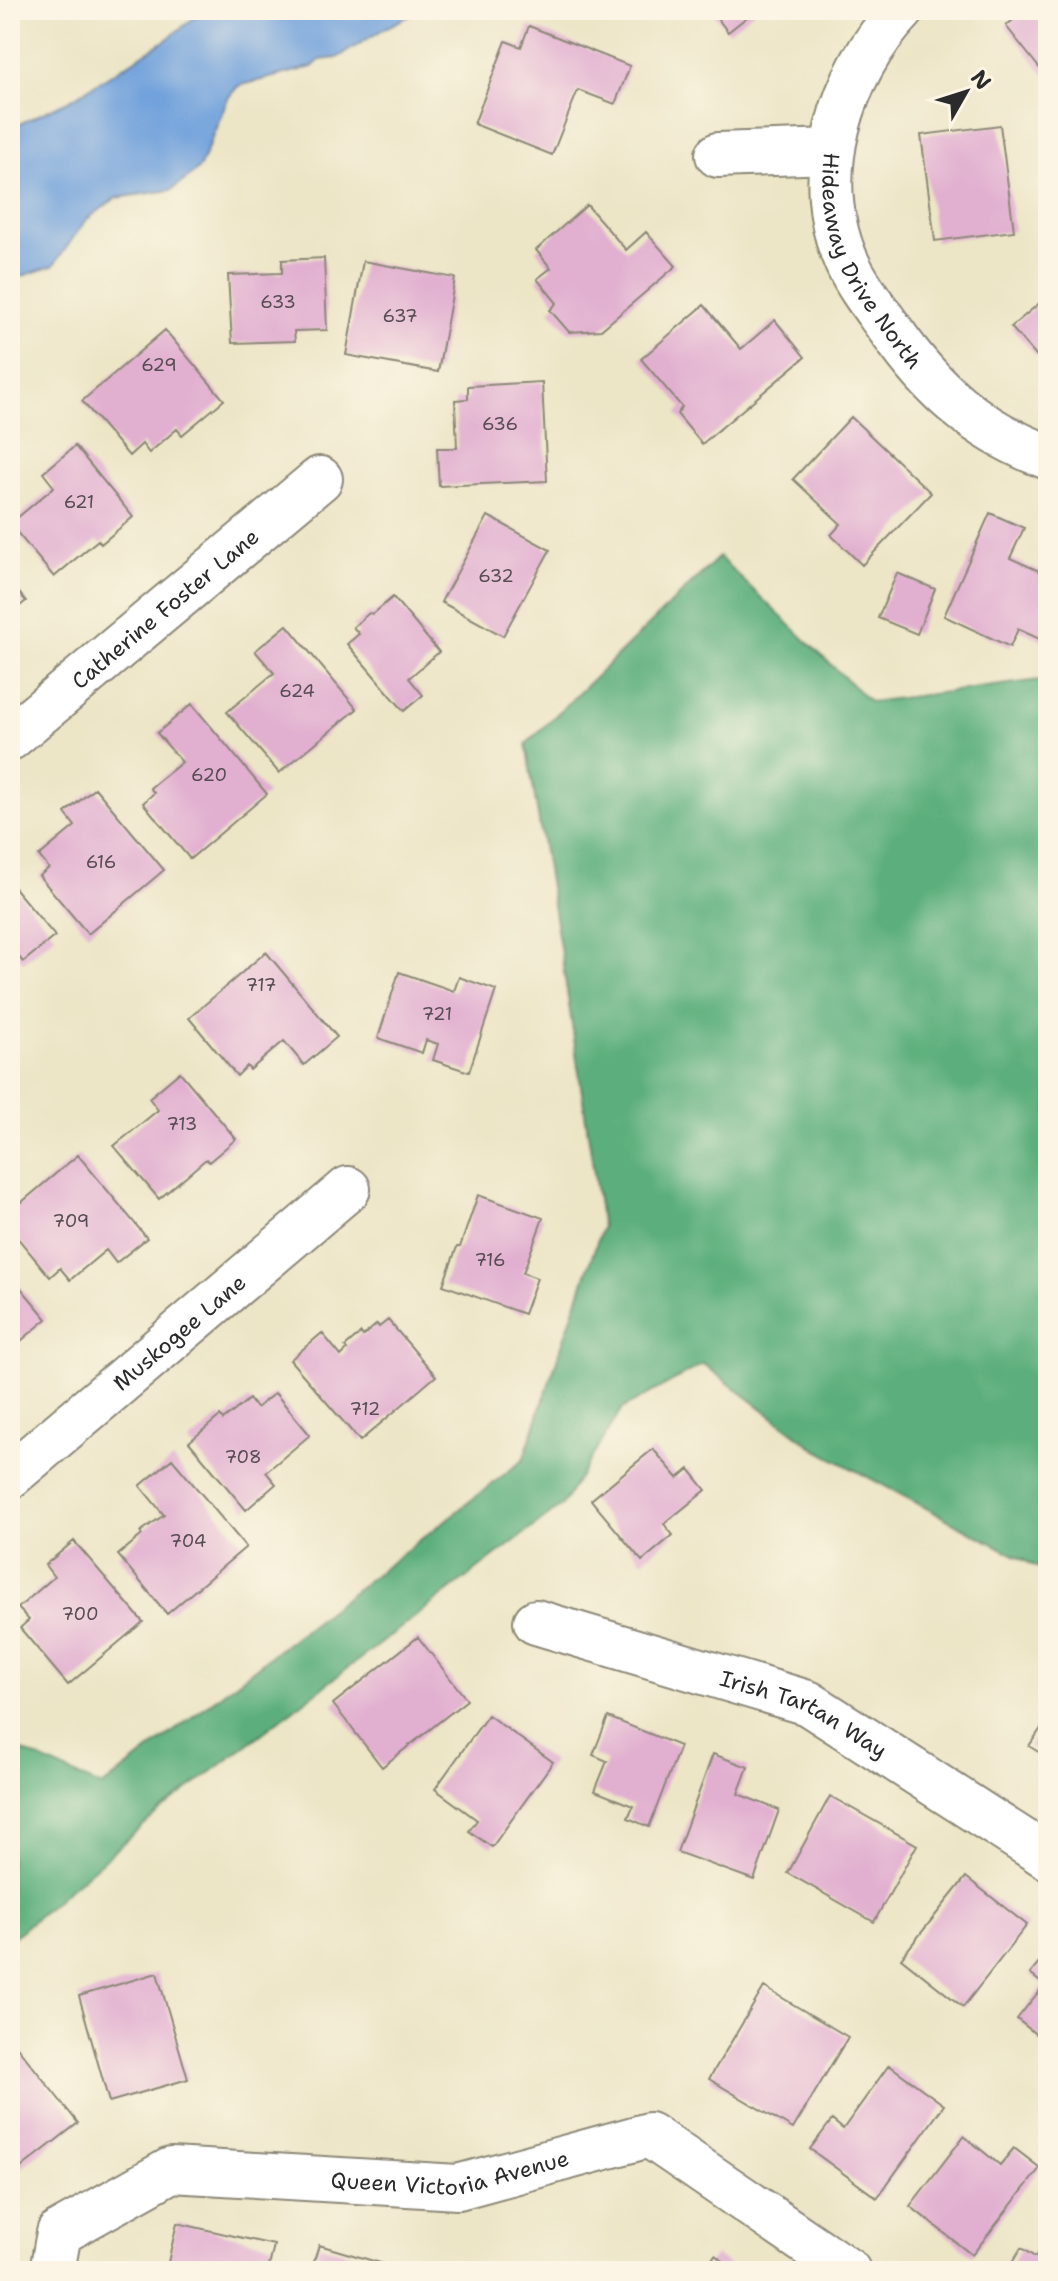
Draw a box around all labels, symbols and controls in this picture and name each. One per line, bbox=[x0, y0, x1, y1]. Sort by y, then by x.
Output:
north arrow bbox=[926, 52, 1006, 132]
text: N bbox=[964, 64, 998, 96]
street label: Hideaway Drive North bbox=[815, 151, 929, 375]
house number: 633 bbox=[260, 290, 296, 314]
house number: 637 bbox=[382, 304, 418, 328]
house number: 629 bbox=[141, 353, 177, 377]
house number: 636 bbox=[482, 412, 518, 436]
house number: 621 bbox=[64, 490, 94, 514]
street label: Catherine Foster Lane bbox=[66, 522, 265, 696]
house number: 632 bbox=[478, 564, 514, 588]
house number: 624 bbox=[279, 679, 315, 703]
house number: 620 bbox=[191, 763, 227, 787]
house number: 616 bbox=[86, 850, 116, 874]
house number: 717 bbox=[246, 973, 276, 997]
house number: 721 bbox=[422, 1002, 452, 1026]
house number: 713 bbox=[167, 1112, 197, 1136]
house number: 709 bbox=[53, 1209, 89, 1233]
house number: 716 bbox=[474, 1248, 506, 1272]
street label: Muskogee Lane bbox=[107, 1268, 252, 1397]
house number: 712 bbox=[350, 1397, 380, 1421]
house number: 708 bbox=[224, 1445, 262, 1469]
house number: 704 bbox=[170, 1529, 206, 1553]
house number: 700 bbox=[61, 1602, 99, 1626]
street label: Irish Tartan Way bbox=[716, 1664, 893, 1765]
street label: Queen Victoria Avenue bbox=[330, 2144, 572, 2202]

